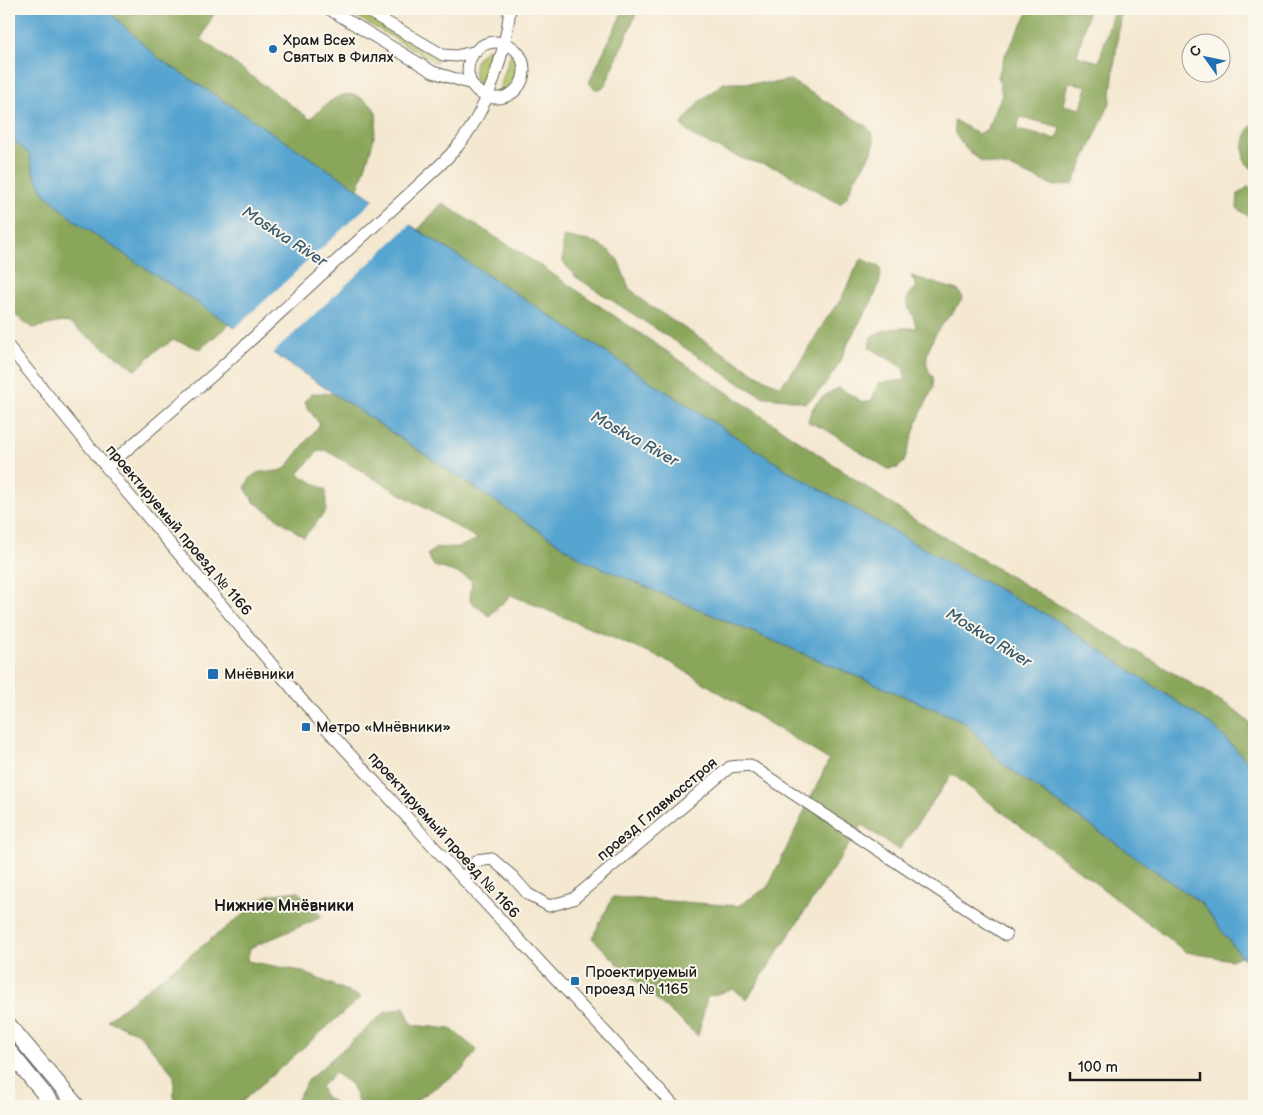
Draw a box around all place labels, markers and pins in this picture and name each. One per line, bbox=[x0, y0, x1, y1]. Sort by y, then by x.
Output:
place label: Храм Всех Святых в Филях bbox=[283, 31, 394, 67]
marker: Храм Всех Святых в Филях bbox=[267, 43, 279, 55]
place label: Мнёвники bbox=[224, 665, 294, 684]
marker: Мнёвники bbox=[206, 667, 220, 681]
place label: Метро «Мнёвники» bbox=[316, 718, 451, 737]
marker: Метро «Мнёвники» bbox=[300, 721, 312, 733]
place label: Проектируемый проезд № 1165 bbox=[585, 963, 697, 999]
marker: Проектируемый проезд № 1165 bbox=[569, 975, 581, 987]

